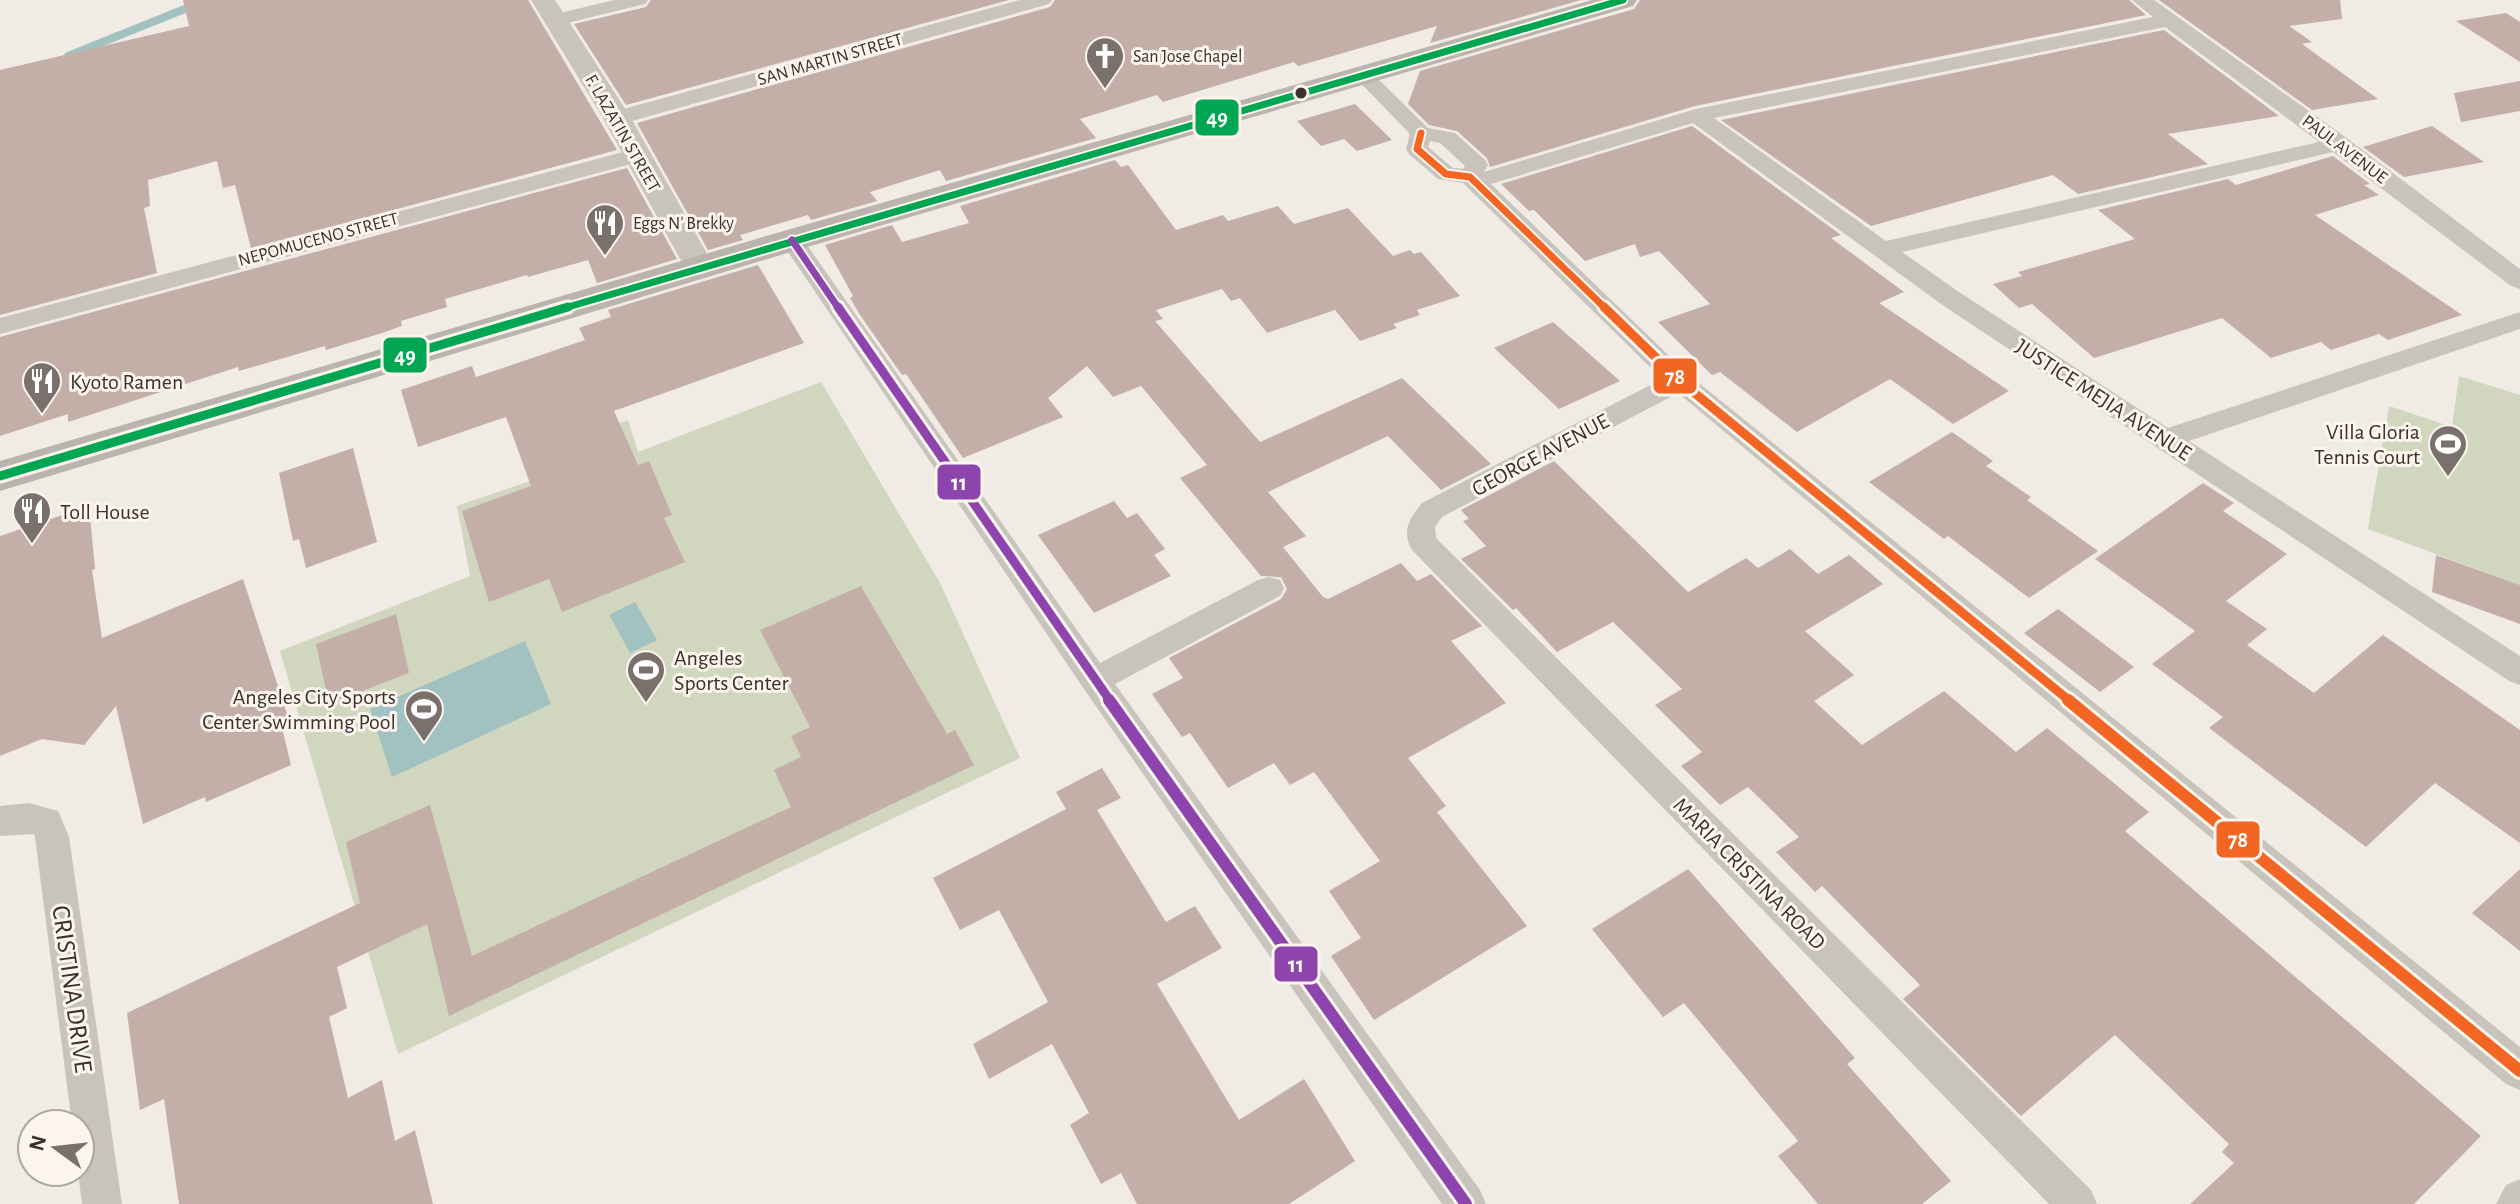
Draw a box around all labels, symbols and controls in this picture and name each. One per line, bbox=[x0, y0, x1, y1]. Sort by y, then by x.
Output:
street label: SAN MARTIN STREET bbox=[756, 31, 905, 89]
church icon: San Jose Chapel bbox=[1084, 35, 1126, 90]
place label: San Jose Chapel bbox=[1133, 48, 1242, 66]
street label: F. LAZATIN STREET bbox=[581, 72, 663, 195]
unlabelled marker bbox=[1293, 85, 1309, 101]
line badge: 49 bbox=[1194, 98, 1240, 137]
text: 49 bbox=[1206, 107, 1228, 129]
street label: PAUL AVENUE bbox=[2299, 112, 2391, 188]
restaurant icon: Eggs N' Brekky bbox=[584, 202, 626, 257]
street label: NEPOMUCENO STREET bbox=[236, 210, 400, 270]
place label: Eggs N' Brekky bbox=[633, 215, 734, 233]
street label: JUSTICE MEJIA AVENUE bbox=[2012, 335, 2195, 465]
line badge: 49 bbox=[382, 336, 428, 374]
text: 49 bbox=[394, 345, 416, 367]
line badge: 78 bbox=[1652, 357, 1698, 395]
restaurant icon: Kyoto Ramen bbox=[21, 360, 63, 415]
text: 78 bbox=[1665, 366, 1685, 388]
place label: Kyoto Ramen bbox=[70, 371, 183, 393]
street label: GEORGE AVENUE bbox=[1468, 409, 1613, 500]
place label: Villa Gloria Tennis Court bbox=[2314, 421, 2420, 468]
sports icon: Villa Gloria Tennis Court bbox=[2427, 423, 2469, 478]
line badge: 11 bbox=[936, 463, 982, 501]
text: 11 bbox=[951, 472, 967, 494]
restaurant icon: Toll House bbox=[11, 490, 53, 545]
place label: Toll House bbox=[60, 501, 150, 523]
place label: Angeles Sports Center bbox=[674, 647, 789, 694]
sports icon: Angeles Sports Center bbox=[625, 649, 667, 704]
place label: Angeles City Sports Center Swimming Pool bbox=[202, 686, 396, 733]
sports icon: Angeles City Sports Center Swimming Pool bbox=[403, 688, 445, 743]
street label: MARIA CRISTINA ROAD bbox=[1669, 794, 1829, 954]
line badge: 78 bbox=[2215, 820, 2261, 859]
text: 78 bbox=[2228, 829, 2248, 851]
street label: CRISTINA DRIVE bbox=[47, 904, 97, 1074]
line badge: 11 bbox=[1273, 945, 1319, 983]
text: 11 bbox=[1288, 954, 1304, 976]
north arrow bbox=[16, 1108, 96, 1188]
text: N bbox=[25, 1133, 50, 1153]

